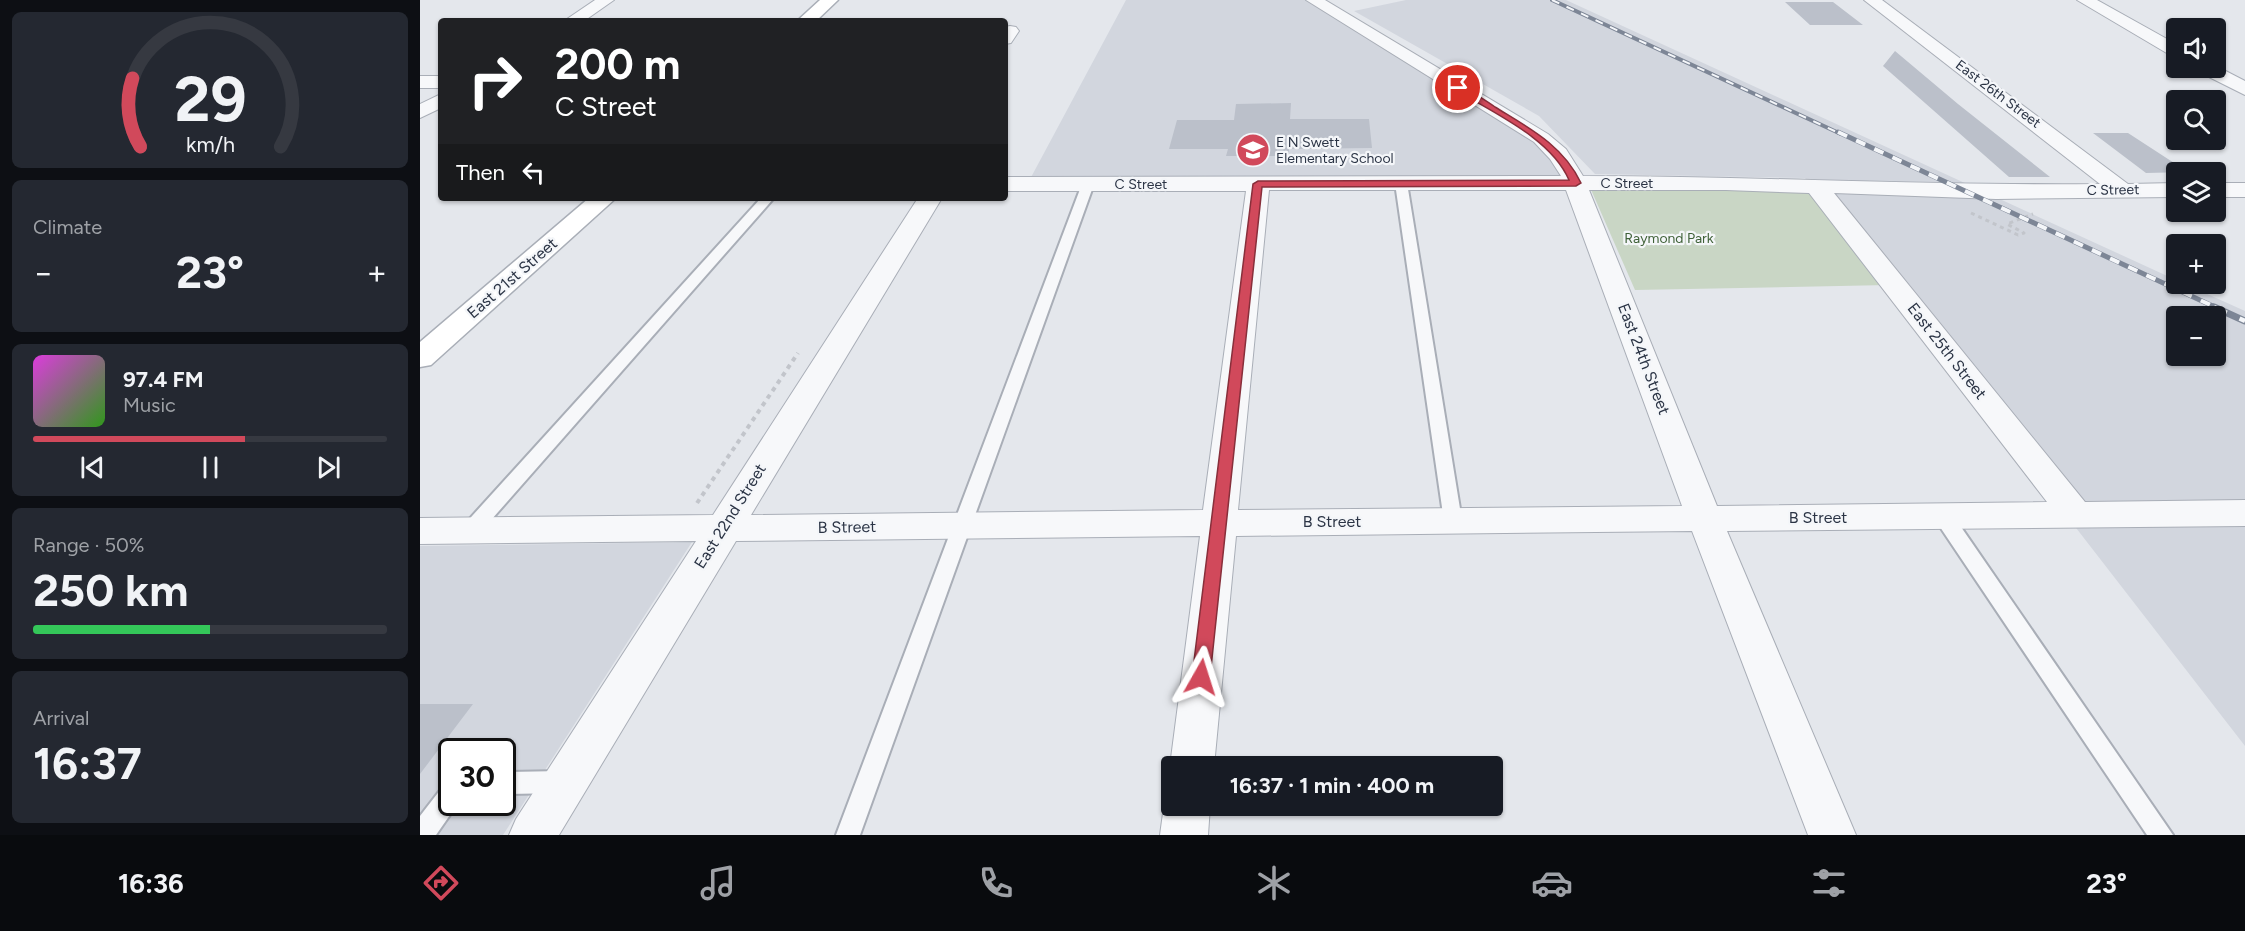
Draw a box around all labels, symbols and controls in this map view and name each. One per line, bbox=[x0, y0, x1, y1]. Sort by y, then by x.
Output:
map controls bbox=[2166, 18, 2226, 366]
button: sound bbox=[2166, 18, 2226, 78]
text: 200 m bbox=[555, 39, 680, 90]
icon: right bbox=[456, 42, 534, 120]
street label: East 26th Street bbox=[1952, 56, 2044, 132]
text: 29 bbox=[174, 62, 246, 137]
pin bbox=[1432, 62, 1483, 113]
icon: arrive bbox=[1441, 71, 1474, 104]
text: C Street bbox=[555, 90, 657, 123]
button: search bbox=[2166, 90, 2226, 150]
text: km/h bbox=[186, 132, 234, 157]
school or university icon: E N Swett Elementary School bbox=[1235, 132, 1271, 168]
place label: E N Swett Elementary School bbox=[1276, 134, 1394, 167]
icon: left bbox=[517, 156, 550, 189]
text: Then bbox=[456, 159, 505, 186]
button: layers bbox=[2166, 162, 2226, 222]
street label: C Street bbox=[1601, 175, 1653, 192]
street label: C Street bbox=[1115, 176, 1167, 193]
street label: C Street bbox=[2086, 181, 2140, 199]
text: Climate bbox=[33, 215, 102, 239]
park label: Raymond Park bbox=[1624, 230, 1714, 247]
street label: East 21st Street bbox=[463, 234, 561, 322]
button: + bbox=[2166, 234, 2226, 294]
text: 23° bbox=[176, 245, 244, 299]
text: − bbox=[33, 253, 54, 292]
text: + bbox=[366, 253, 387, 292]
street label: East 25th Street bbox=[1904, 299, 1990, 403]
street label: East 24th Street bbox=[1614, 301, 1674, 417]
button: − bbox=[2166, 306, 2226, 366]
text: 97.4 FM bbox=[123, 366, 204, 393]
text: Music bbox=[123, 393, 176, 417]
icon: previous bbox=[76, 451, 109, 484]
icon: pause bbox=[194, 451, 227, 484]
icon: next bbox=[312, 451, 345, 484]
street label: East 22nd Street bbox=[690, 460, 770, 572]
street label: B Street bbox=[1789, 508, 1847, 527]
street label: B Street bbox=[1303, 512, 1361, 531]
street label: B Street bbox=[818, 517, 876, 537]
text: Range · 50% bbox=[33, 533, 145, 557]
text: 250 km bbox=[33, 563, 189, 617]
position arrow bbox=[1169, 645, 1233, 709]
text: Arrival bbox=[33, 706, 89, 730]
text: 16:37 bbox=[33, 736, 142, 790]
speed limit sign: 30 bbox=[438, 738, 516, 816]
text: 16:37 · 1 min · 400 m bbox=[1230, 772, 1434, 799]
icon: directions bbox=[420, 862, 462, 904]
icon: music bbox=[697, 862, 739, 904]
icon: phone bbox=[975, 862, 1017, 904]
icon: climate bbox=[1253, 862, 1295, 904]
icon: car bbox=[1531, 862, 1573, 904]
icon: filters bbox=[1808, 862, 1850, 904]
text: 16:36 bbox=[118, 867, 184, 900]
text: 23° bbox=[2086, 867, 2127, 900]

